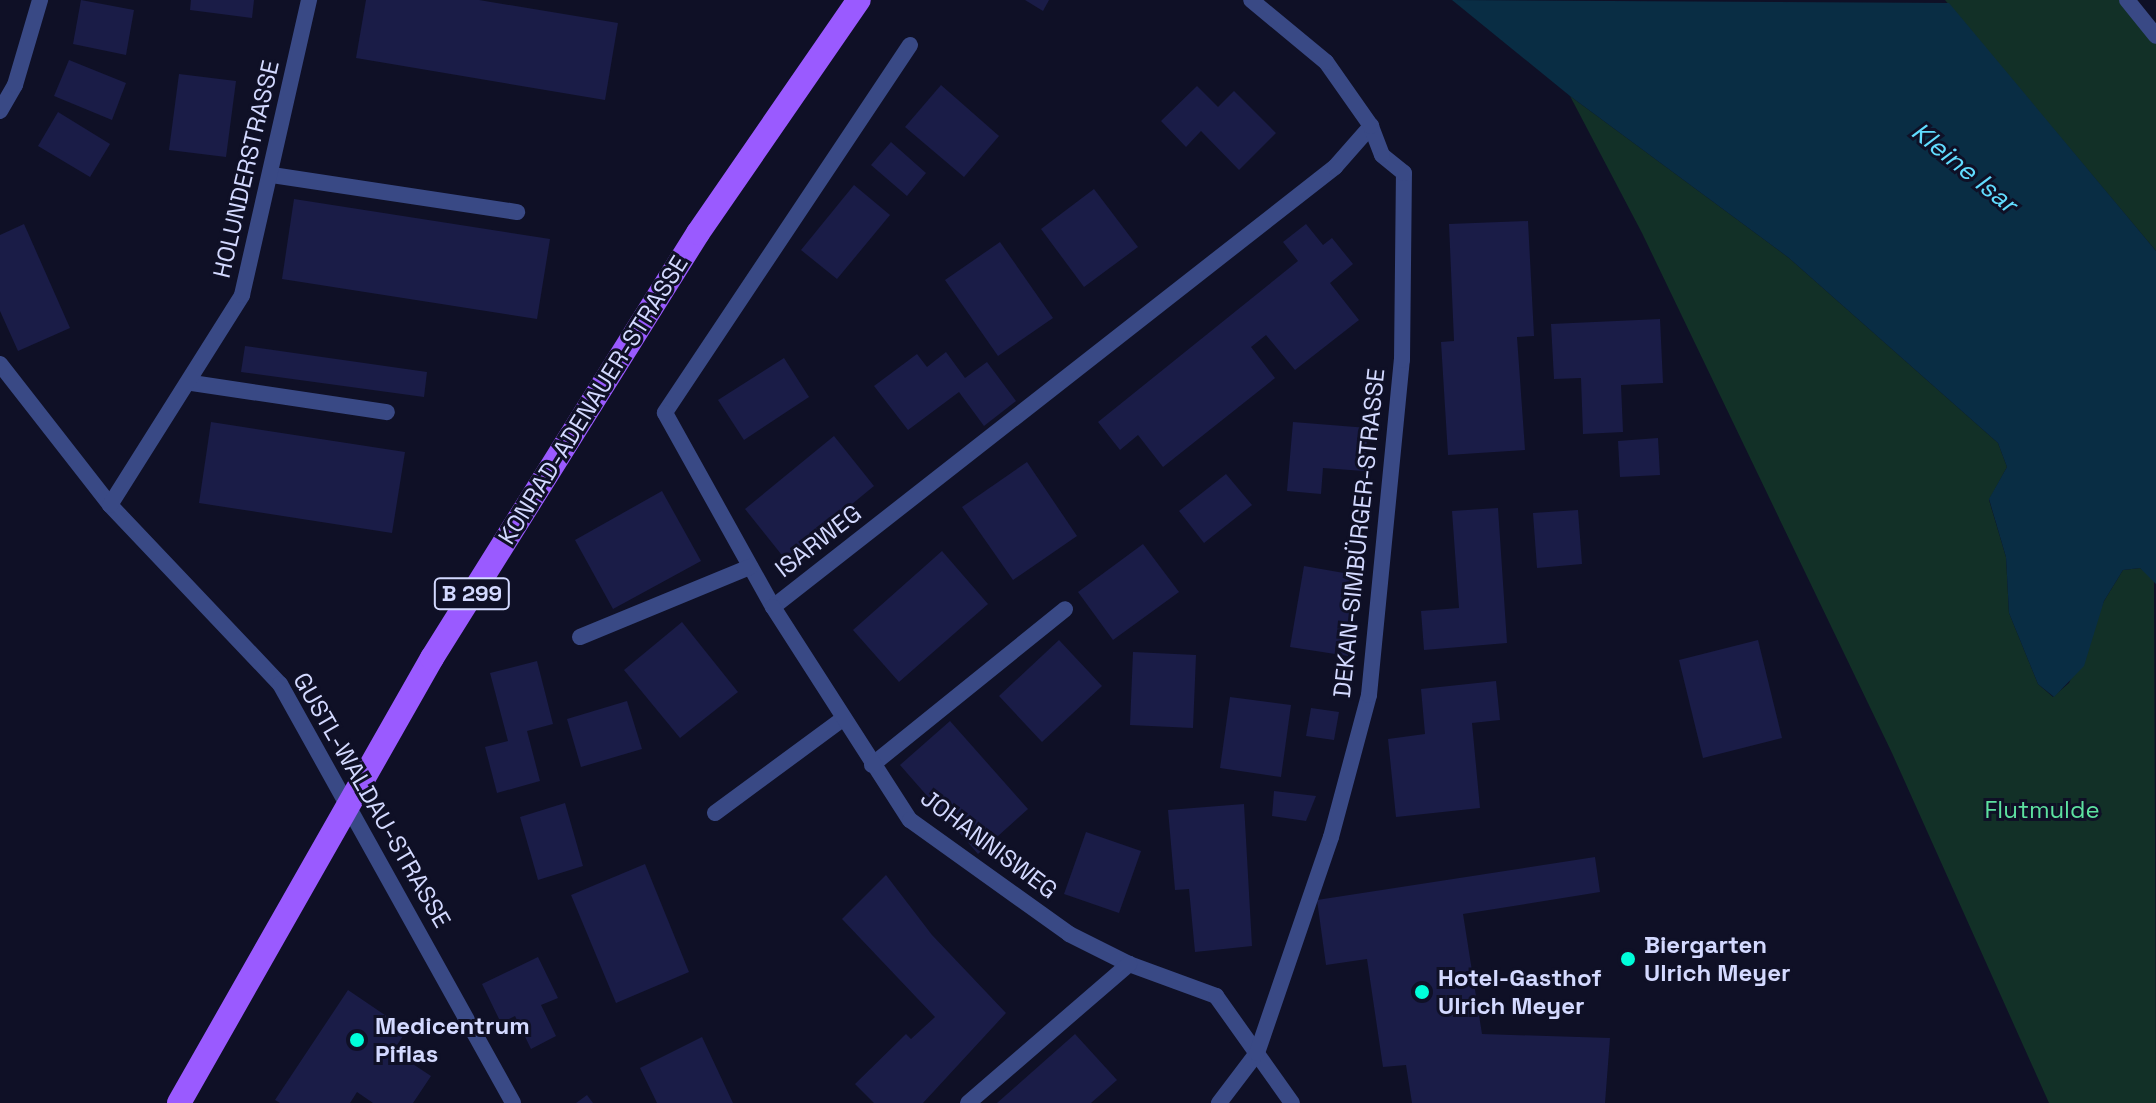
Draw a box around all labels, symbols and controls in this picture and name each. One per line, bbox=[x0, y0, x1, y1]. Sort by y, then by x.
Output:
street label: HOLUNDERSTRASSE bbox=[207, 57, 285, 281]
water label: Kleine Isar bbox=[1905, 116, 2023, 220]
street label: KONRAD-ADENAUER-STRASSE bbox=[492, 250, 694, 550]
street label: DEKAN-SIMBÜRGER-STRASSE bbox=[1327, 367, 1391, 699]
street label: ISARWEG bbox=[769, 499, 867, 583]
road number: B 299 bbox=[432, 576, 512, 612]
street label: GUSTL-WALDAU-STRASSE bbox=[287, 667, 457, 933]
street label: JOHANNISWEG bbox=[915, 783, 1063, 905]
park label: Flutmulde bbox=[1984, 796, 2100, 824]
place label: Biergarten Ulrich Meyer bbox=[1644, 931, 1790, 987]
marker: Biergarten Ulrich Meyer bbox=[1619, 950, 1637, 968]
place label: Hotel-Gasthof Ulrich Meyer bbox=[1438, 964, 1602, 1020]
marker: Hotel-Gasthof Ulrich Meyer bbox=[1413, 983, 1431, 1001]
place label: Medicentrum Piflas bbox=[375, 1012, 530, 1068]
marker: Medicentrum Piflas bbox=[346, 1029, 368, 1051]

